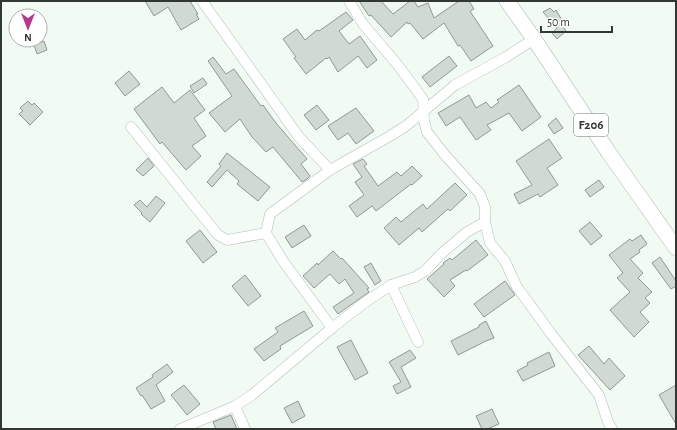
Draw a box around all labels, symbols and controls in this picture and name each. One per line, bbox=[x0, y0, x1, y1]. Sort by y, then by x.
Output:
north arrow bbox=[8, 8, 48, 48]
scale bar bbox=[541, 8, 612, 34]
text: 50 m bbox=[547, 16, 570, 28]
text: N bbox=[24, 32, 32, 43]
road number: F206 bbox=[574, 114, 608, 136]

